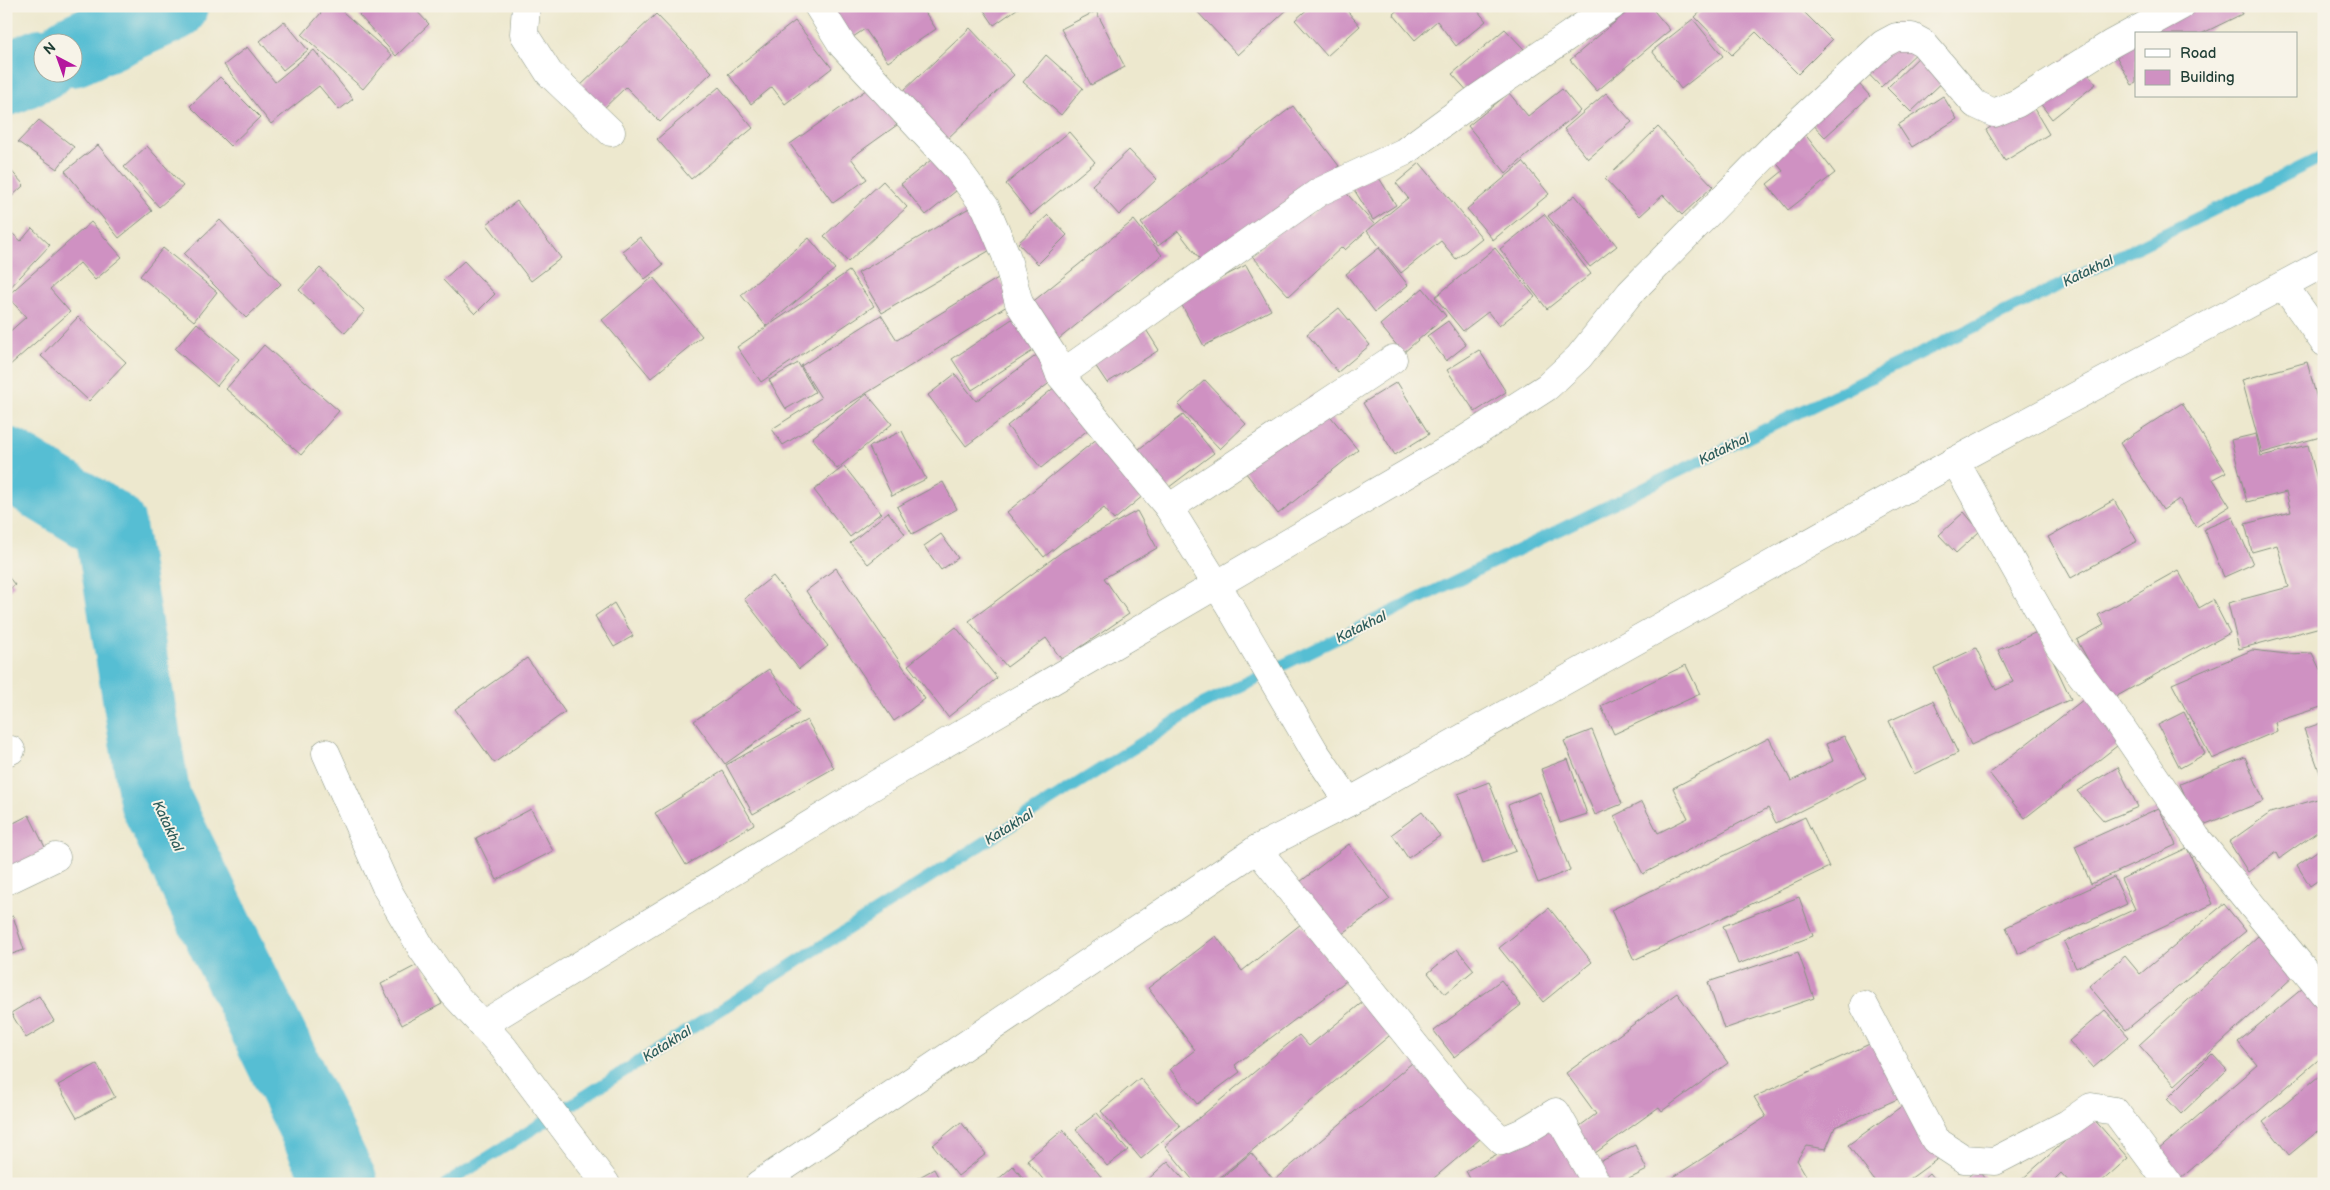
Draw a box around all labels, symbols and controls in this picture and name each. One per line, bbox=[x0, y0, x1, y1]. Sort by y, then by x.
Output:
north arrow bbox=[32, 32, 82, 82]
legend bbox=[2135, 32, 2298, 98]
text: N bbox=[40, 39, 59, 58]
text: Road bbox=[2180, 44, 2216, 63]
text: Building bbox=[2180, 68, 2235, 87]
water label: Katakhal bbox=[2060, 251, 2117, 291]
water label: Katakhal bbox=[1696, 429, 1753, 469]
water label: Katakhal bbox=[1333, 607, 1390, 647]
water label: Katakhal bbox=[149, 798, 188, 855]
water label: Katakhal bbox=[981, 805, 1037, 849]
water label: Katakhal bbox=[639, 1022, 695, 1066]

